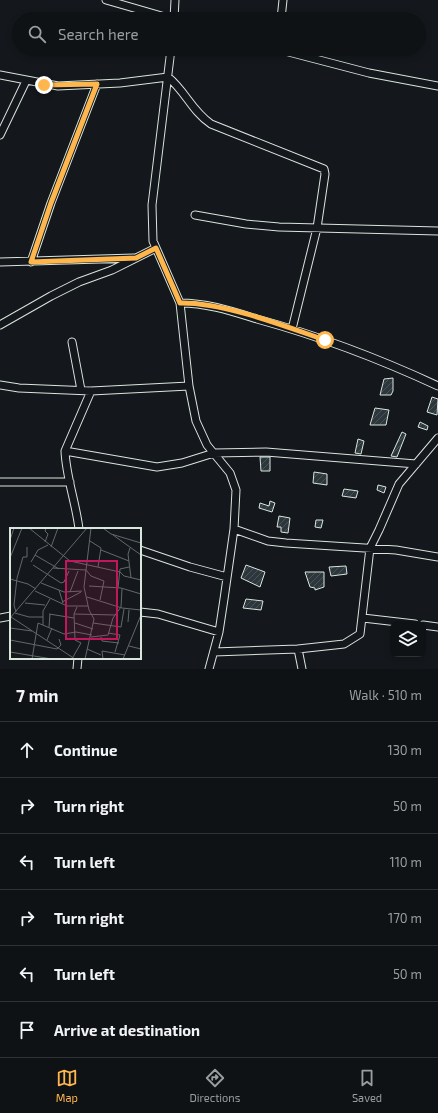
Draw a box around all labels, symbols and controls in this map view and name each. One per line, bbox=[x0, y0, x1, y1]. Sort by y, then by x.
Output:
search box bbox=[12, 12, 426, 56]
icon: search bbox=[26, 23, 48, 45]
text: Search here bbox=[58, 25, 139, 43]
route end bbox=[35, 76, 53, 94]
route start bbox=[316, 331, 334, 349]
inset map bbox=[10, 528, 141, 659]
map controls bbox=[390, 621, 426, 657]
button: layers bbox=[390, 621, 426, 657]
text: 7 min bbox=[16, 685, 59, 705]
text: Walk · 510 m bbox=[349, 687, 422, 703]
icon: ahead bbox=[16, 739, 38, 761]
text: Continue bbox=[54, 741, 117, 759]
text: 130 m bbox=[387, 742, 422, 758]
icon: right bbox=[16, 795, 38, 817]
text: Turn right bbox=[54, 797, 124, 815]
text: 50 m bbox=[393, 798, 422, 814]
icon: left bbox=[16, 851, 38, 873]
text: Turn left bbox=[54, 853, 115, 871]
text: 110 m bbox=[390, 854, 422, 870]
icon: right bbox=[16, 907, 38, 929]
text: Turn right bbox=[54, 909, 124, 927]
text: 170 m bbox=[388, 910, 422, 926]
icon: left bbox=[16, 963, 38, 985]
text: Turn left bbox=[54, 965, 115, 983]
text: 50 m bbox=[393, 966, 422, 982]
icon: arrive bbox=[16, 1019, 38, 1041]
text: Arrive at destination bbox=[54, 1021, 200, 1039]
tab: Map bbox=[56, 1067, 78, 1104]
tab: Directions bbox=[190, 1067, 240, 1104]
tab: Saved bbox=[352, 1067, 382, 1104]

